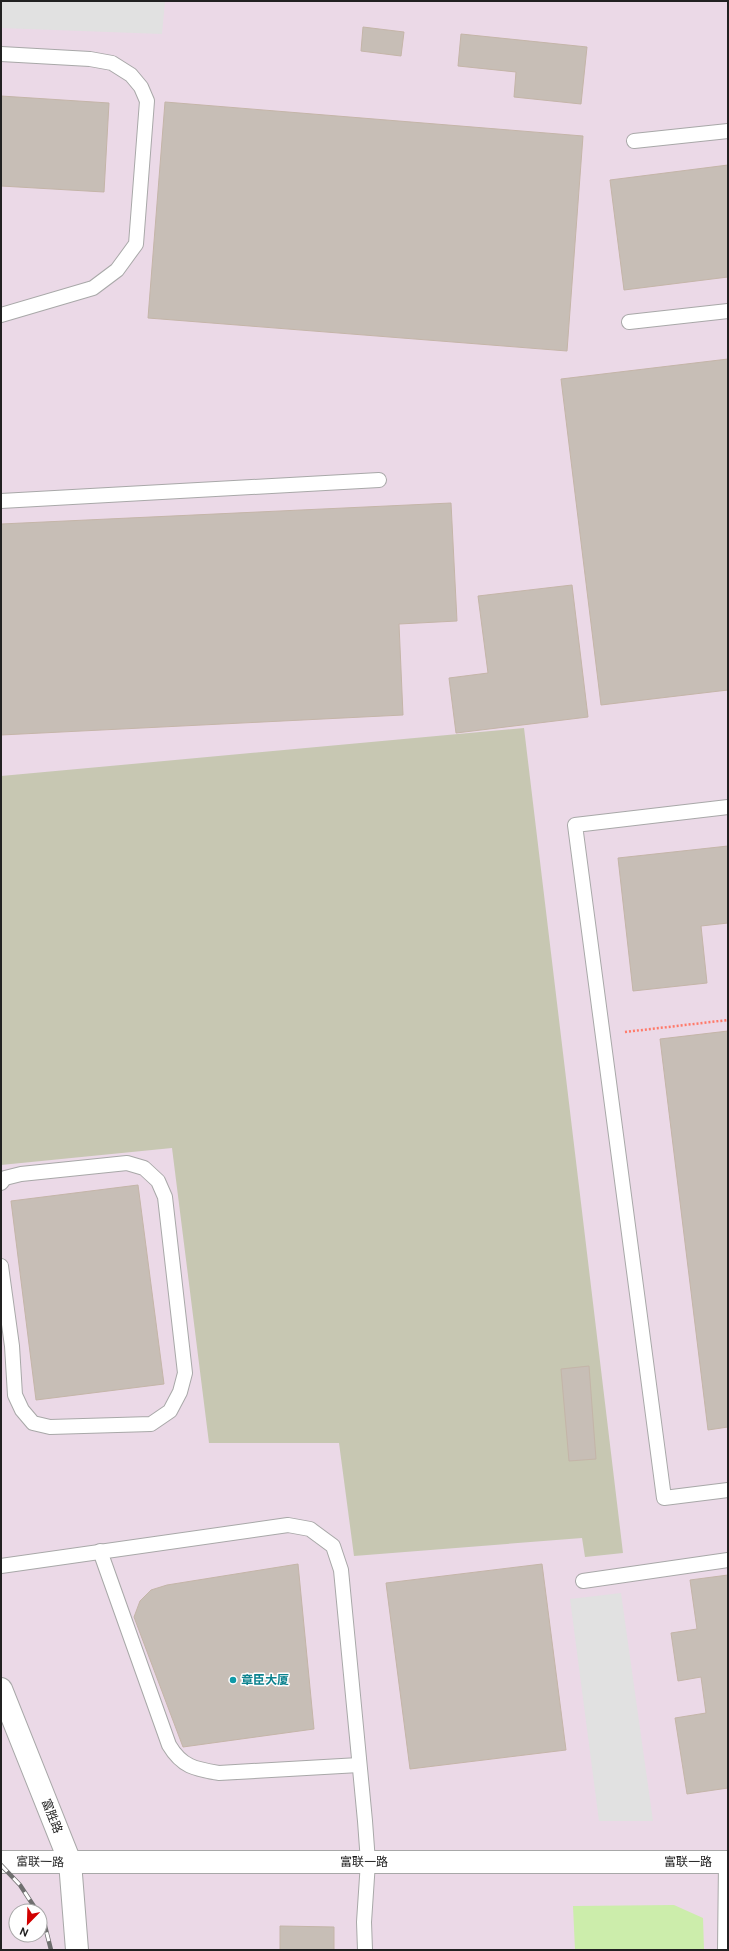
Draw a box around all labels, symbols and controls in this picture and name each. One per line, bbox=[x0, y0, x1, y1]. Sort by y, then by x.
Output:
place label: 章臣大厦 bbox=[241, 1672, 289, 1688]
marker: 章臣大厦 bbox=[228, 1675, 238, 1685]
street label: 富胜路 bbox=[38, 1796, 66, 1836]
street label: 富联一路 bbox=[16, 1854, 64, 1870]
street label: 富联一路 bbox=[340, 1854, 388, 1870]
street label: 富联一路 bbox=[664, 1854, 712, 1870]
north arrow bbox=[8, 1903, 48, 1943]
text: N bbox=[18, 1924, 31, 1940]

